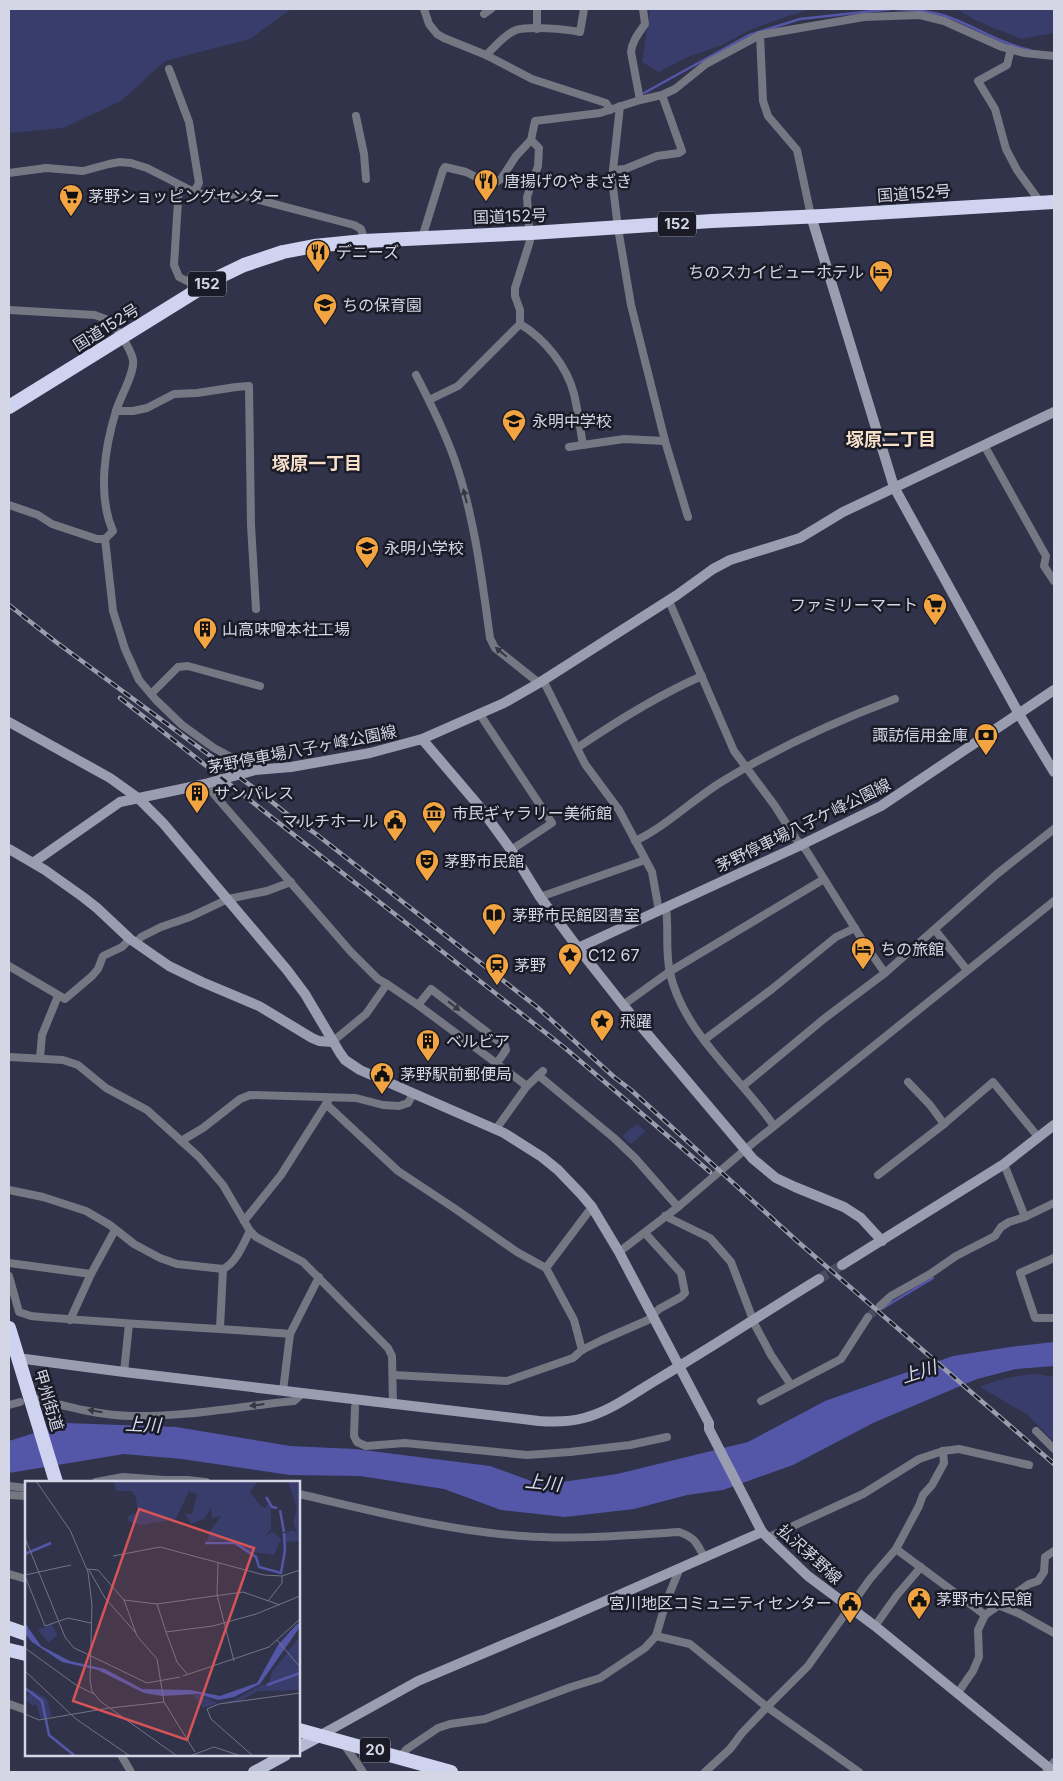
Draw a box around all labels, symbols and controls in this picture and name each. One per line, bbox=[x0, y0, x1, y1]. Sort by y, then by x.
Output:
restaurant icon: 唐揚げのやまざき bbox=[473, 168, 499, 202]
place label: 唐揚げのやまざき bbox=[504, 171, 632, 191]
street label: 国道152号 bbox=[876, 180, 952, 206]
supermarket icon: 茅野ショッピングセンター bbox=[58, 183, 84, 217]
place label: 茅野ショッピングセンター bbox=[88, 186, 280, 206]
street label: 国道152号 bbox=[473, 205, 547, 227]
road number: 152 bbox=[658, 212, 696, 236]
restaurant icon: デニーズ bbox=[305, 239, 331, 273]
place label: デニーズ bbox=[336, 242, 399, 262]
hotel icon: ちのスカイビューホテル bbox=[868, 259, 894, 293]
place label: ちのスカイビューホテル bbox=[688, 262, 864, 282]
road number: 152 bbox=[188, 272, 226, 296]
school or university icon: ちの保育園 bbox=[312, 292, 338, 326]
place label: ちの保育園 bbox=[342, 295, 422, 315]
street label: 国道152号 bbox=[69, 299, 143, 355]
school or university icon: 永明中学校 bbox=[501, 408, 527, 442]
place label: 永明中学校 bbox=[532, 411, 612, 431]
district label: 塚原二丁目 bbox=[846, 429, 936, 450]
district label: 塚原一丁目 bbox=[272, 453, 362, 474]
one-way arrow bbox=[461, 488, 469, 503]
school or university icon: 永明小学校 bbox=[354, 535, 380, 569]
place label: 永明小学校 bbox=[384, 538, 464, 558]
supermarket icon: ファミリーマート bbox=[922, 592, 948, 626]
place label: ファミリーマート bbox=[790, 595, 918, 615]
building icon: 山高味噌本社工場 bbox=[192, 616, 218, 650]
place label: 山高味噌本社工場 bbox=[222, 619, 350, 639]
one-way arrow bbox=[495, 646, 508, 657]
street label: 茅野停車場八子ヶ峰公園線 bbox=[206, 721, 398, 777]
bank icon: 諏訪信用金庫 bbox=[973, 722, 999, 756]
place label: 諏訪信用金庫 bbox=[872, 725, 968, 745]
street label: 茅野停車場八子ケ峰公園線 bbox=[712, 774, 894, 876]
building icon: サンパレス bbox=[184, 780, 210, 814]
place label: サンパレス bbox=[214, 783, 294, 803]
museum icon: 市民ギャラリー美術館 bbox=[421, 800, 447, 834]
place label: 市民ギャラリー美術館 bbox=[452, 803, 612, 823]
public building icon: マルチホール bbox=[382, 808, 408, 842]
place label: マルチホール bbox=[282, 811, 378, 831]
theatre icon: 茅野市民館 bbox=[414, 848, 440, 882]
place label: 茅野市民館 bbox=[444, 851, 524, 871]
library icon: 茅野市民館図書室 bbox=[481, 902, 507, 936]
place label: 茅野市民館図書室 bbox=[512, 905, 640, 925]
hotel icon: ちの旅館 bbox=[850, 936, 876, 970]
place label: ちの旅館 bbox=[880, 939, 944, 959]
place icon: C12 67 bbox=[557, 942, 583, 976]
place label: C12 67 bbox=[588, 945, 639, 965]
station icon: 茅野 bbox=[484, 952, 510, 986]
place label: 茅野 bbox=[514, 955, 546, 975]
one-way arrow bbox=[447, 1000, 460, 1011]
place icon: 飛躍 bbox=[589, 1008, 615, 1042]
place label: 飛躍 bbox=[620, 1011, 652, 1031]
building icon: ベルビア bbox=[415, 1028, 441, 1062]
place label: ベルビア bbox=[446, 1031, 510, 1051]
public building icon: 茅野駅前郵便局 bbox=[369, 1061, 395, 1095]
place label: 茅野駅前郵便局 bbox=[400, 1064, 512, 1084]
water label: 上川 bbox=[898, 1355, 941, 1387]
street label: 甲州街道 bbox=[30, 1366, 68, 1434]
one-way arrow bbox=[248, 1401, 264, 1409]
one-way arrow bbox=[87, 1406, 103, 1414]
water label: 上川 bbox=[125, 1413, 163, 1436]
water label: 上川 bbox=[524, 1470, 564, 1495]
inset map bbox=[25, 1481, 300, 1756]
street label: 払沢茅野線 bbox=[774, 1520, 846, 1588]
public building icon: 茅野市公民館 bbox=[906, 1586, 932, 1620]
place label: 茅野市公民館 bbox=[936, 1589, 1032, 1609]
public building icon: 宮川地区コミュニティセンター bbox=[837, 1590, 863, 1624]
place label: 宮川地区コミュニティセンター bbox=[609, 1593, 832, 1613]
road number: 20 bbox=[360, 1738, 390, 1762]

